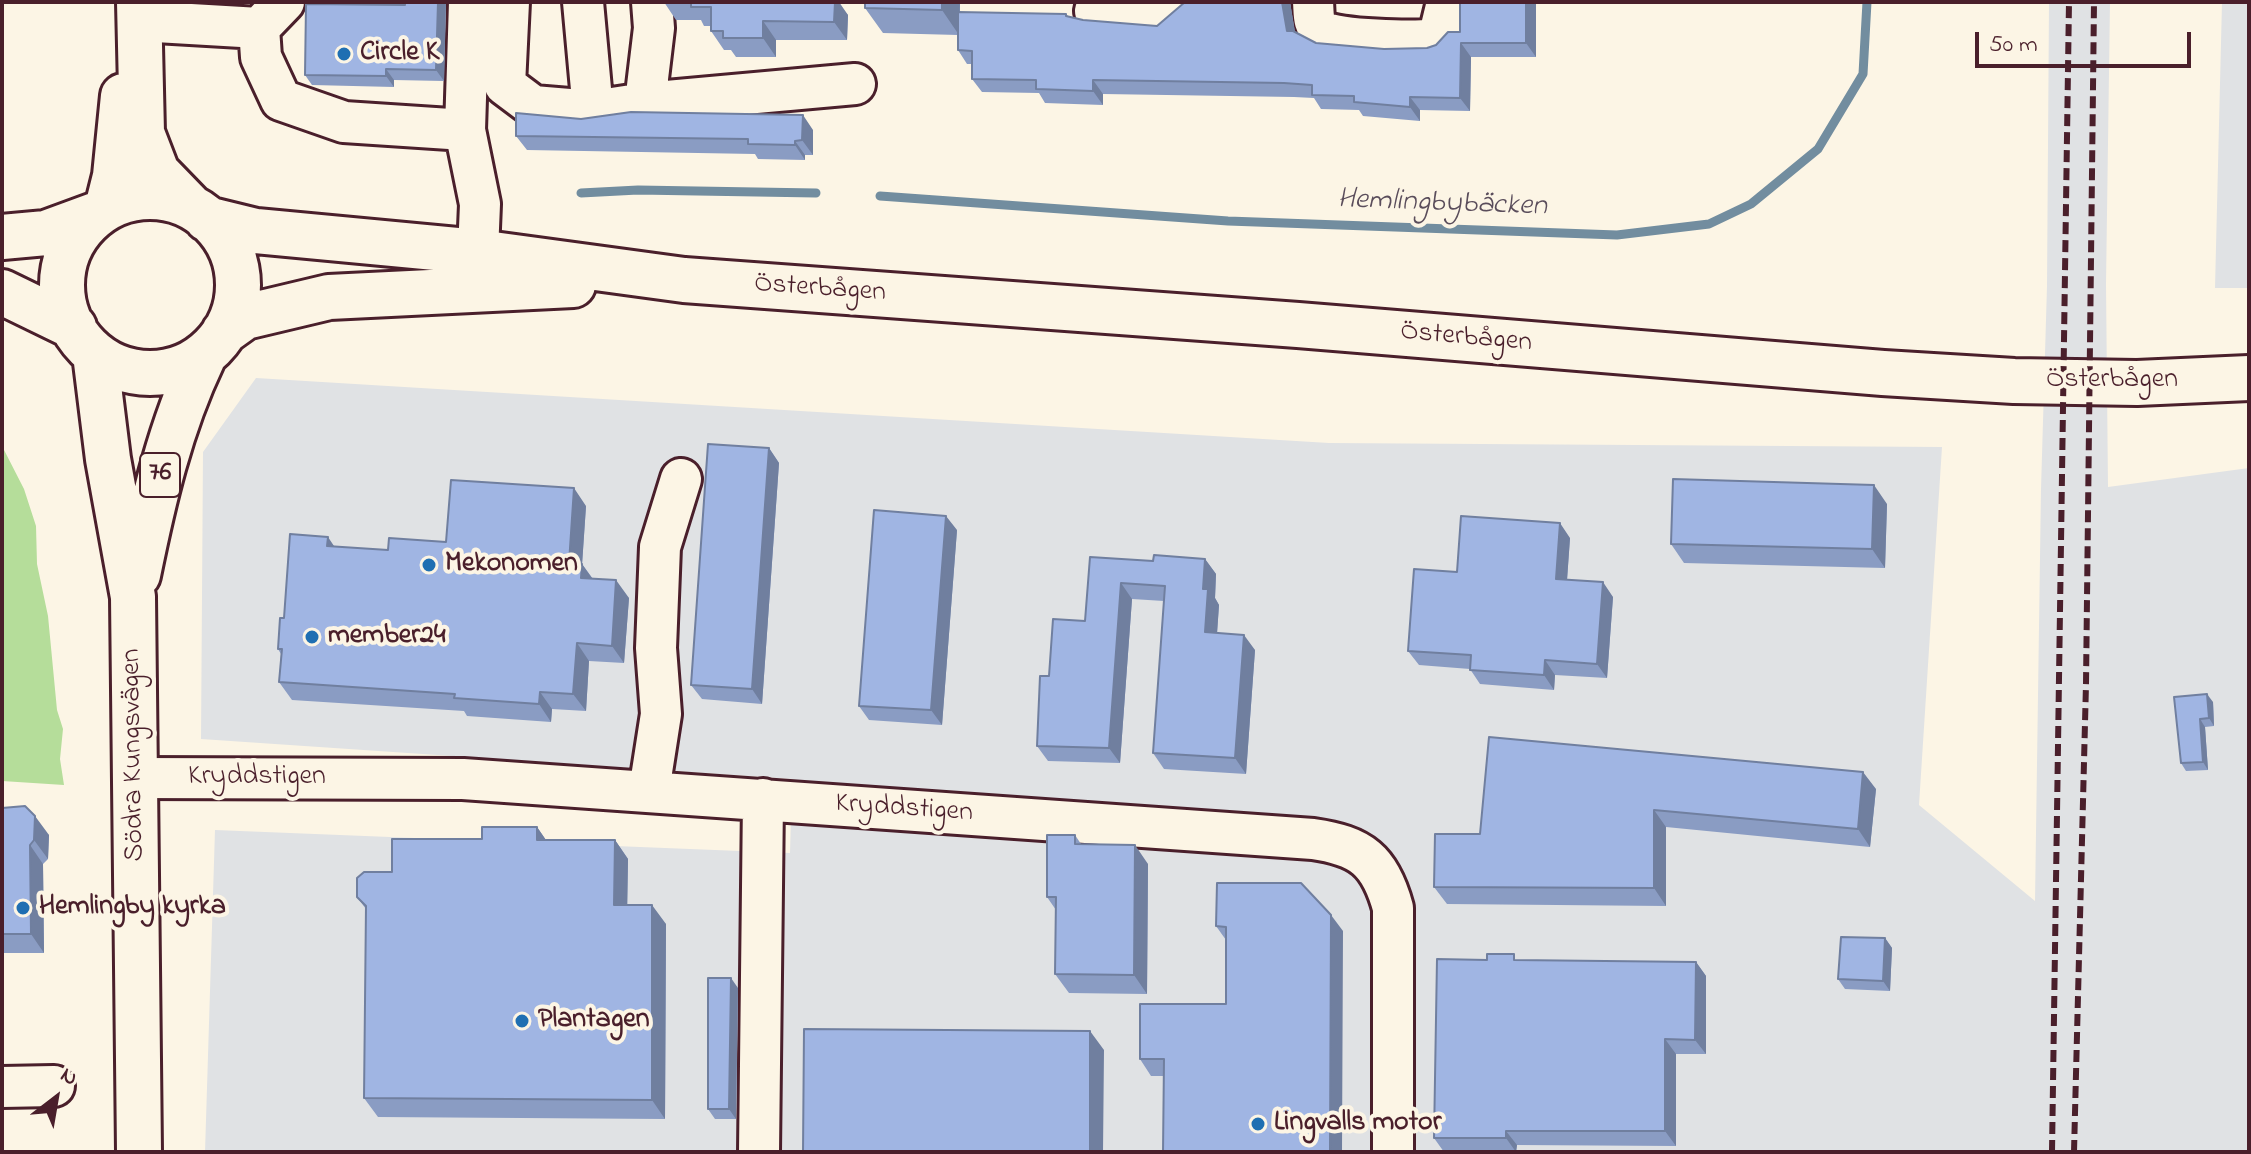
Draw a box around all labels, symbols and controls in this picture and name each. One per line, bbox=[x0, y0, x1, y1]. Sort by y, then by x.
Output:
scale bar bbox=[1979, 16, 2195, 66]
text: 50 m bbox=[1989, 28, 2038, 63]
place label: Circle K bbox=[360, 37, 439, 71]
marker: Circle K bbox=[335, 45, 353, 63]
water label: Hemlingbybäcken bbox=[1336, 183, 1548, 227]
street label: Österbågen bbox=[753, 269, 887, 311]
street label: Österbågen bbox=[1399, 317, 1533, 361]
street label: Österbågen bbox=[2046, 364, 2178, 398]
road number: 76 bbox=[140, 453, 180, 497]
place label: Mekonomen bbox=[445, 548, 578, 582]
marker: Mekonomen bbox=[420, 556, 438, 574]
place label: member24 bbox=[328, 620, 445, 654]
marker: member24 bbox=[303, 628, 321, 646]
street label: Södra Kungsvägen bbox=[116, 648, 154, 862]
street label: Kryddstigen bbox=[188, 761, 326, 795]
street label: Kryddstigen bbox=[834, 788, 974, 832]
place label: Hemlingby kyrka bbox=[39, 891, 226, 925]
marker: Hemlingby kyrka bbox=[14, 899, 32, 917]
place label: Plantagen bbox=[538, 1004, 650, 1038]
marker: Plantagen bbox=[513, 1012, 531, 1030]
north arrow bbox=[16, 1058, 96, 1138]
text: N bbox=[54, 1060, 83, 1095]
place label: Lingvalls motor bbox=[1274, 1107, 1441, 1141]
marker: Lingvalls motor bbox=[1249, 1115, 1267, 1133]

